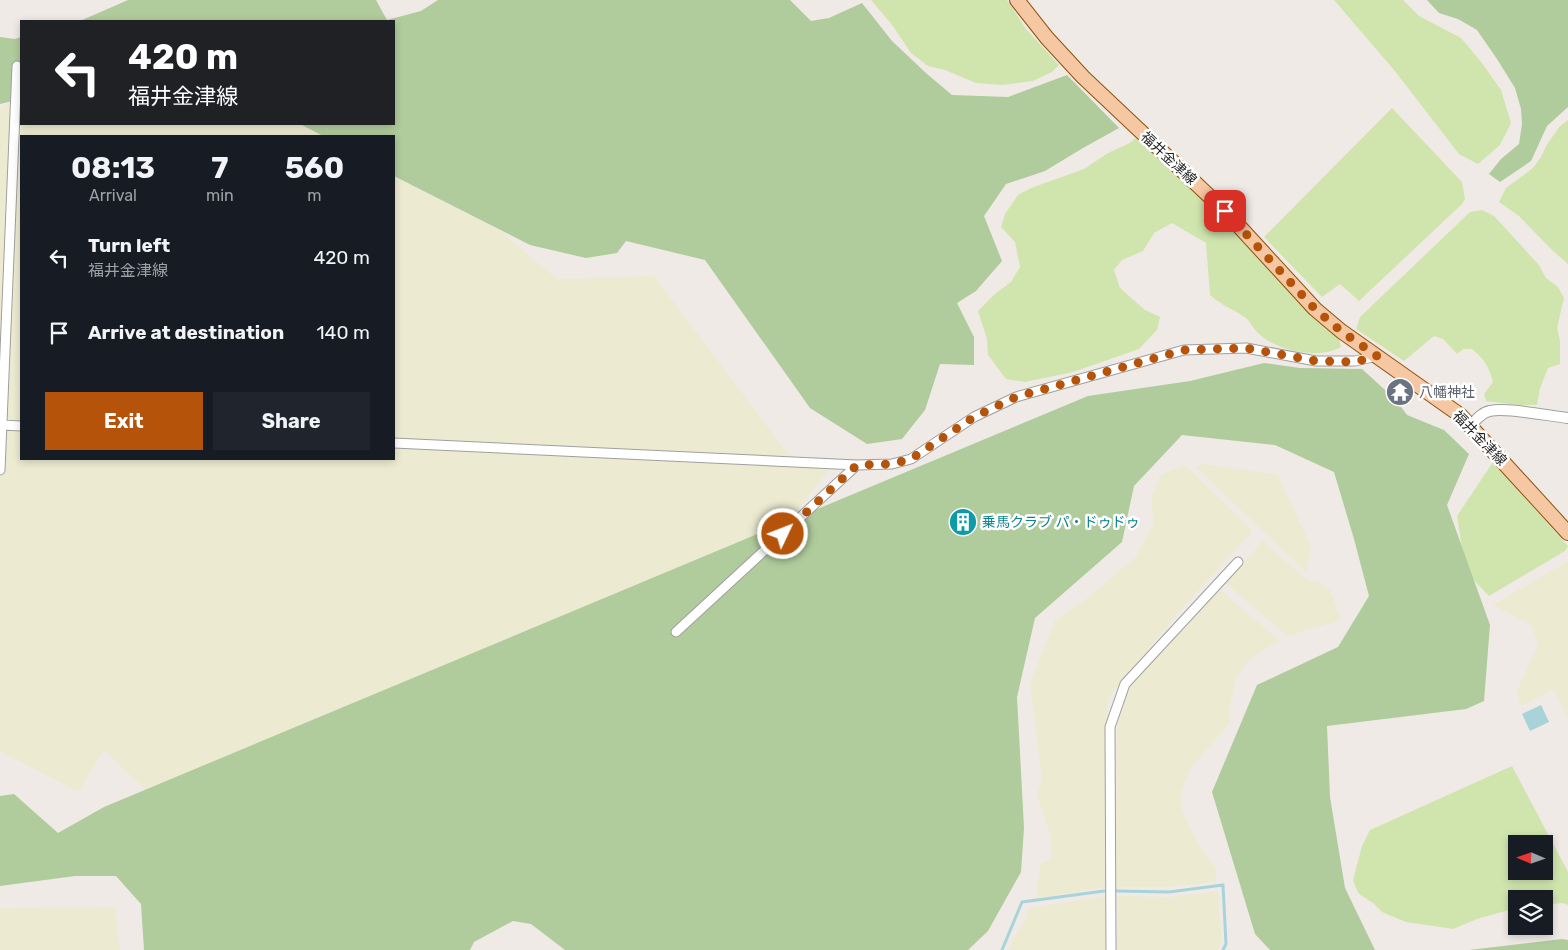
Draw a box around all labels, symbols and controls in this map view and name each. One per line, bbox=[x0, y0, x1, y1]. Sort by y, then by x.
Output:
text: 420 m bbox=[128, 36, 238, 78]
icon: left bbox=[45, 40, 110, 105]
text: 福井金津線 bbox=[128, 83, 238, 110]
street label: 福井金津線 bbox=[1137, 128, 1200, 188]
text: 08:13 bbox=[71, 150, 155, 186]
text: 7 bbox=[211, 150, 229, 186]
text: 560 bbox=[285, 150, 344, 186]
text: Arrival bbox=[89, 186, 137, 205]
text: min bbox=[206, 186, 234, 205]
text: m bbox=[307, 186, 321, 205]
pin bbox=[1204, 190, 1246, 232]
icon: arrive bbox=[1211, 197, 1239, 225]
text: Turn left bbox=[88, 234, 170, 257]
icon: left bbox=[45, 244, 73, 272]
text: 420 m bbox=[313, 246, 370, 269]
text: 福井金津線 bbox=[88, 261, 168, 280]
icon: arrive bbox=[45, 319, 73, 347]
text: Arrive at destination bbox=[88, 321, 284, 344]
text: 140 m bbox=[316, 321, 370, 344]
temple icon: 八幡神社 bbox=[1385, 377, 1415, 407]
place label: 八幡神社 bbox=[1419, 384, 1475, 401]
button: Exit bbox=[45, 392, 203, 450]
button: Share bbox=[213, 392, 370, 450]
street label: 福井金津線 bbox=[1449, 407, 1510, 469]
position arrow bbox=[756, 507, 808, 559]
building icon: 乗馬クラブ パ・ドゥドゥ bbox=[948, 507, 978, 537]
place label: 乗馬クラブ パ・ドゥドゥ bbox=[982, 514, 1139, 531]
north arrow bbox=[1508, 835, 1552, 880]
map controls bbox=[1508, 835, 1553, 935]
button: layers bbox=[1508, 890, 1553, 935]

